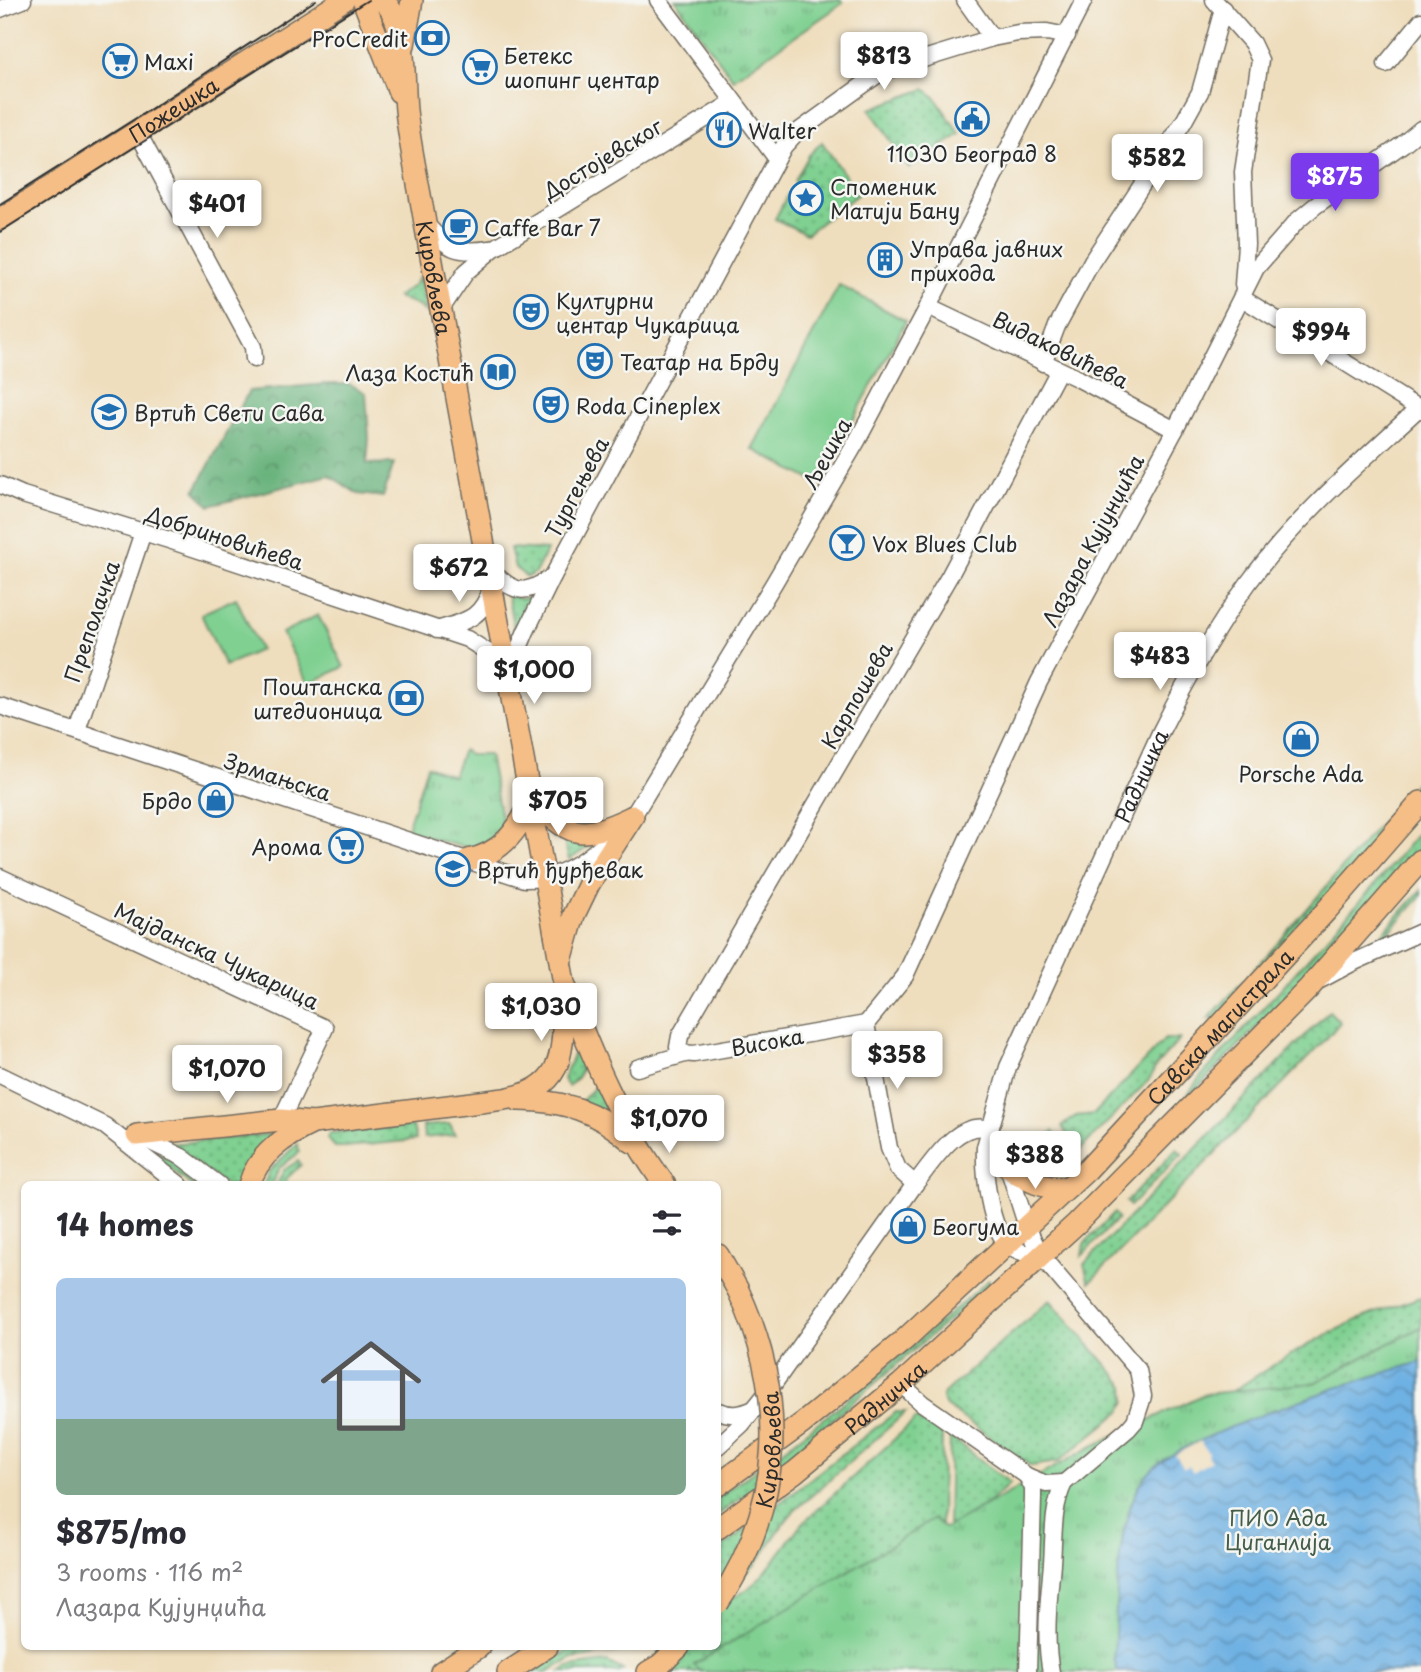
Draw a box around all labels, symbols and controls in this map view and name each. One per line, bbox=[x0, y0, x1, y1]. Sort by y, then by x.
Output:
bank icon: ProCredit bbox=[413, 19, 451, 57]
place label: ProCredit bbox=[312, 22, 408, 54]
pin: $813 bbox=[843, 32, 925, 92]
text: $813 bbox=[857, 37, 911, 72]
place label: Бетекс шопинг центар bbox=[504, 39, 660, 95]
supermarket icon: Maxi bbox=[101, 42, 139, 80]
place label: Maxi bbox=[144, 45, 194, 77]
supermarket icon: Бетекс шопинг центар bbox=[461, 48, 499, 86]
street label: Пожешка bbox=[122, 68, 225, 150]
public building icon: 11030 Београд 8 bbox=[953, 100, 991, 138]
street label: Достојевског bbox=[535, 109, 669, 207]
restaurant icon: Walter bbox=[705, 111, 743, 149]
place label: Walter bbox=[748, 114, 816, 146]
pin: $582 bbox=[1116, 134, 1198, 194]
place label: 11030 Београд 8 bbox=[887, 137, 1057, 169]
text: $582 bbox=[1128, 139, 1186, 174]
pin: $875 bbox=[1294, 154, 1376, 213]
text: $875 bbox=[1307, 158, 1363, 193]
place label: Споменик Матији Бану bbox=[830, 170, 960, 226]
place icon: Споменик Матији Бану bbox=[787, 179, 825, 217]
pin: $401 bbox=[176, 180, 258, 240]
text: $401 bbox=[188, 185, 246, 220]
cafe icon: Caffe Bar 7 bbox=[441, 208, 479, 246]
place label: Caffe Bar 7 bbox=[484, 211, 601, 243]
street label: Кировљева bbox=[409, 218, 461, 338]
place label: Управа јавних прихода bbox=[910, 232, 1063, 288]
building icon: Управа јавних прихода bbox=[866, 241, 904, 279]
place label: Културни центар Чукарица bbox=[556, 284, 740, 340]
theatre icon: Културни центар Чукарица bbox=[512, 293, 550, 331]
street label: Видаковићева bbox=[988, 302, 1134, 396]
pin: $994 bbox=[1280, 308, 1362, 368]
text: $994 bbox=[1292, 313, 1350, 348]
theatre icon: Театар на Брду bbox=[576, 342, 614, 380]
place label: Театар на Брду bbox=[620, 345, 779, 377]
library icon: Лаза Костић bbox=[479, 353, 517, 391]
place label: Лаза Костић bbox=[345, 356, 474, 388]
theatre icon: Roda Cineplex bbox=[532, 386, 570, 424]
place label: Roda Cineplex bbox=[576, 389, 720, 421]
school or university icon: Вртић Свети Сава bbox=[90, 393, 128, 431]
place label: Вртић Свети Сава bbox=[134, 396, 325, 428]
street label: Љешка bbox=[793, 411, 859, 495]
street label: Тургењева bbox=[536, 431, 616, 543]
street label: Лазара Кујунџића bbox=[1033, 447, 1151, 632]
street label: Добриновићева bbox=[141, 496, 308, 578]
bar icon: Vox Blues Club bbox=[828, 524, 866, 562]
place label: Vox Blues Club bbox=[872, 527, 1017, 559]
pin: $672 bbox=[418, 544, 500, 604]
text: $672 bbox=[429, 549, 489, 584]
street label: Преполачка bbox=[55, 555, 127, 686]
pin: $483 bbox=[1119, 632, 1201, 692]
street label: Карпошева bbox=[812, 636, 900, 754]
text: $483 bbox=[1130, 637, 1190, 672]
pin: $1,000 bbox=[477, 646, 591, 706]
text: $1,000 bbox=[493, 651, 575, 686]
place label: Поштанска штедионица bbox=[253, 670, 383, 726]
bank icon: Поштанска штедионица bbox=[387, 679, 425, 717]
shop icon: Porsche Ada bbox=[1282, 720, 1320, 758]
street label: Радничка bbox=[1105, 723, 1176, 827]
street label: Зрмањска bbox=[221, 744, 335, 808]
place label: Porsche Ada bbox=[1239, 757, 1364, 789]
pin: $705 bbox=[517, 778, 599, 837]
shop icon: Брдо bbox=[197, 781, 235, 819]
text: $705 bbox=[528, 782, 588, 817]
place label: Брдо bbox=[142, 784, 192, 816]
supermarket icon: Арома bbox=[327, 827, 365, 865]
place label: Арома bbox=[251, 830, 322, 862]
school or university icon: Вртић ђурђевак bbox=[434, 850, 472, 888]
place label: Вртић ђурђевак bbox=[477, 853, 644, 885]
street label: Мајданска Чукарица bbox=[109, 893, 325, 1017]
street label: Савска магистрала bbox=[1139, 940, 1301, 1112]
pin: $1,030 bbox=[484, 984, 598, 1043]
text: $1,030 bbox=[501, 988, 581, 1023]
street label: Висока bbox=[728, 1019, 806, 1063]
pin: $358 bbox=[856, 1032, 938, 1091]
text: $358 bbox=[868, 1036, 926, 1071]
pin: $1,070 bbox=[170, 1046, 284, 1105]
text: $1,070 bbox=[188, 1050, 266, 1085]
pin: $1,070 bbox=[612, 1096, 726, 1155]
text: $1,070 bbox=[630, 1100, 708, 1135]
pin: $388 bbox=[994, 1132, 1076, 1191]
text: $388 bbox=[1006, 1136, 1064, 1171]
text: 14 homes bbox=[56, 1201, 194, 1246]
icon: filters bbox=[648, 1204, 686, 1242]
shop icon: Беогума bbox=[889, 1207, 927, 1245]
place label: Беогума bbox=[932, 1210, 1019, 1242]
icon: home bbox=[308, 1323, 434, 1449]
street label: Радничка bbox=[836, 1352, 933, 1441]
street label: Кировљева bbox=[747, 1390, 788, 1511]
park label: ПИО Ада Циганлија bbox=[1225, 1501, 1332, 1557]
text: $875/mo bbox=[56, 1509, 186, 1554]
text: 3 rooms · 116 m² bbox=[56, 1554, 243, 1589]
text: Лазара Кујунџића bbox=[56, 1589, 266, 1624]

